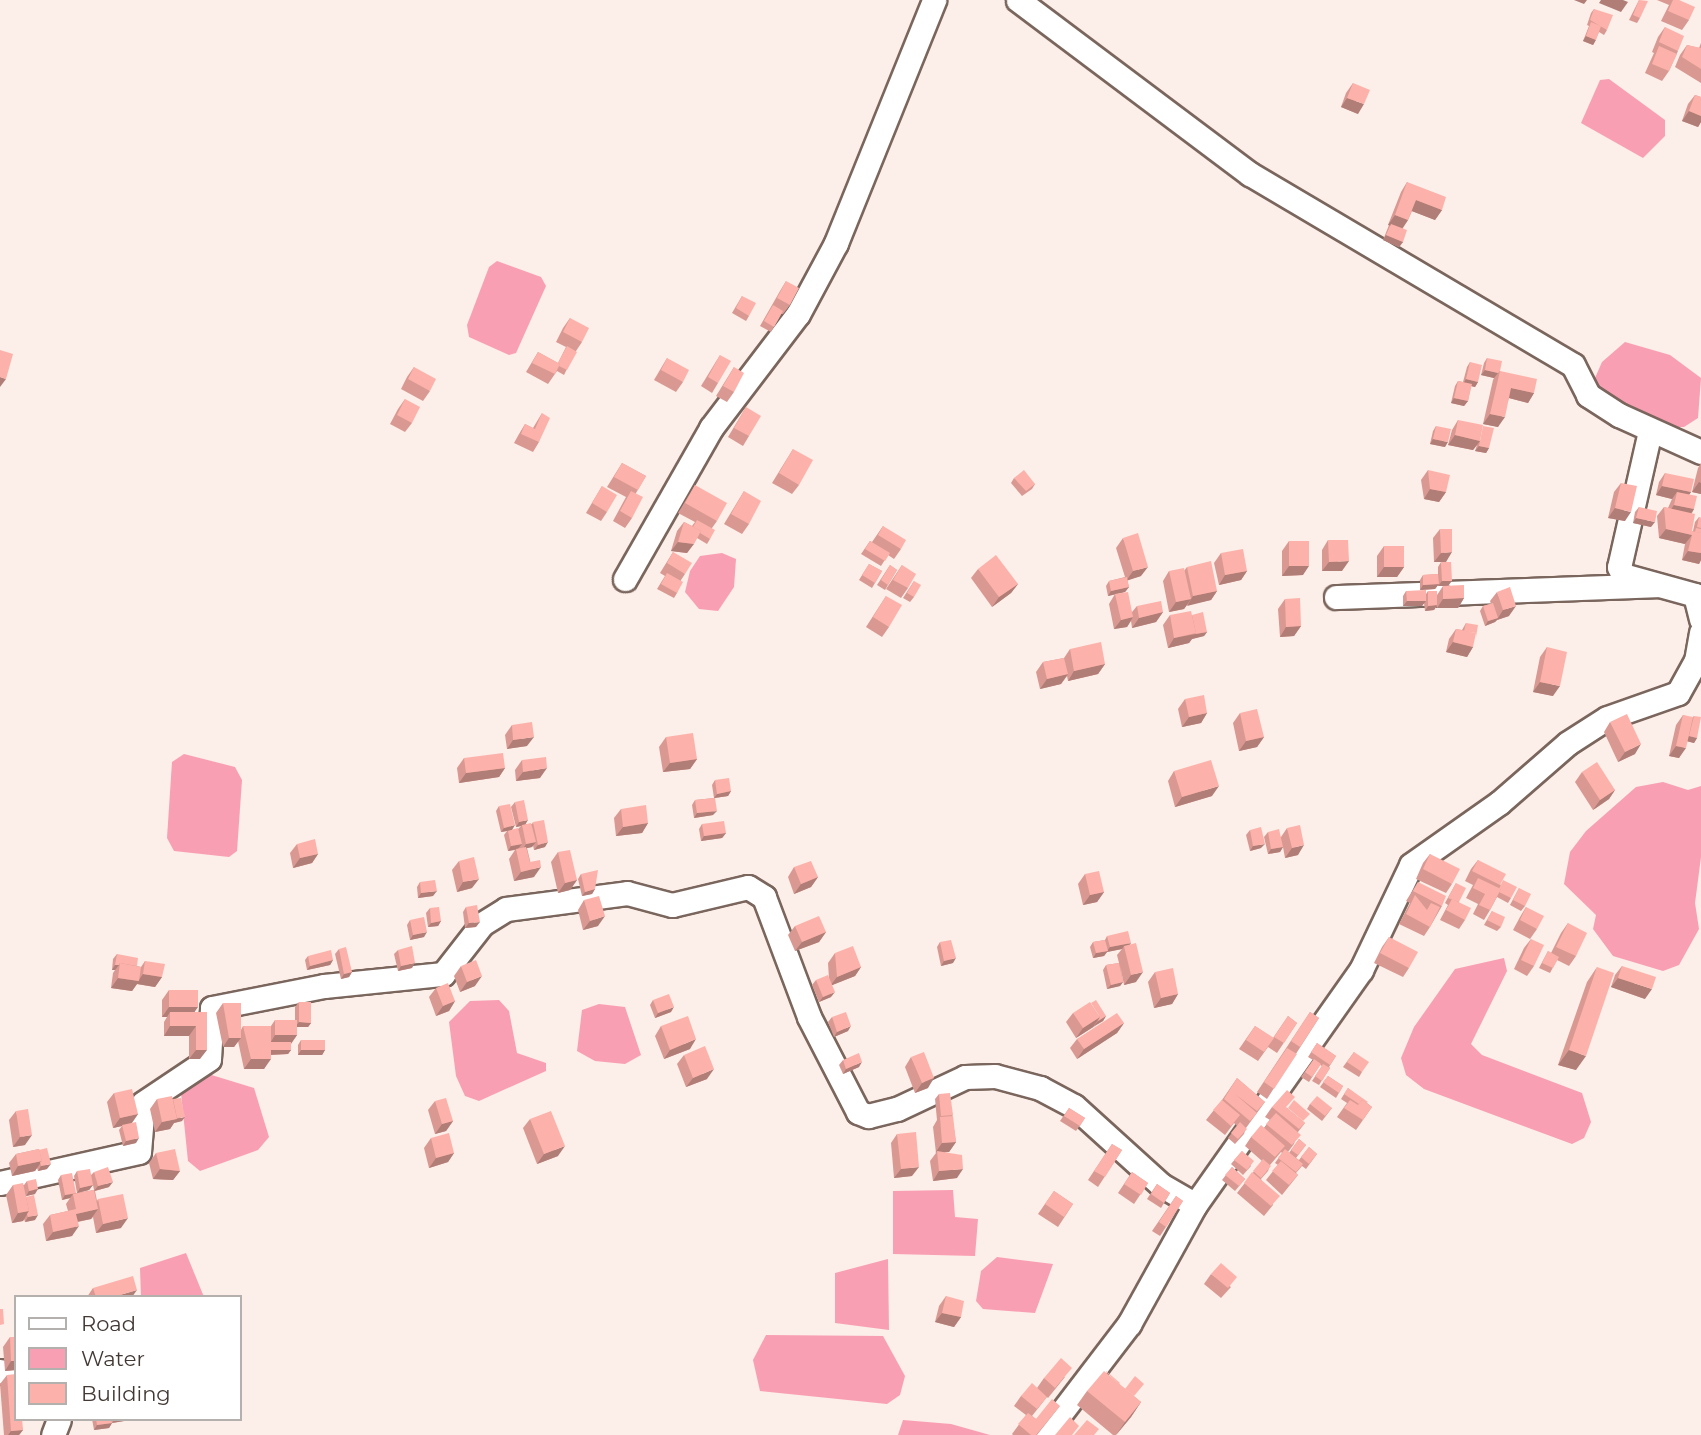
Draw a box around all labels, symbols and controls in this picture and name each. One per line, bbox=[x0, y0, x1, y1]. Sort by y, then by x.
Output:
legend bbox=[14, 1295, 242, 1421]
text: Road bbox=[81, 1311, 136, 1336]
text: Water bbox=[81, 1346, 145, 1371]
text: Building bbox=[81, 1381, 171, 1406]

